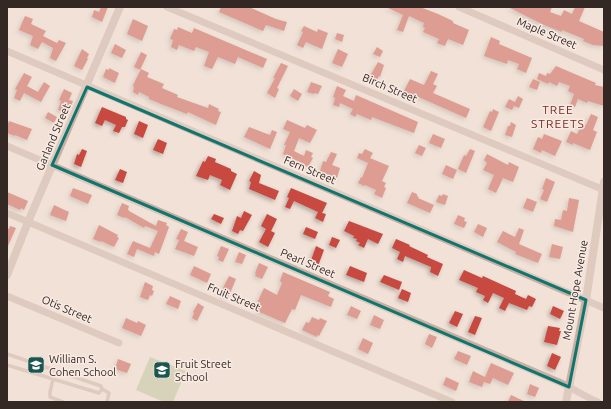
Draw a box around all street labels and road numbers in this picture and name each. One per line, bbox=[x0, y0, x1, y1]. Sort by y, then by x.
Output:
street label: Maple Street bbox=[515, 15, 579, 51]
street label: Birch Street bbox=[361, 71, 420, 105]
street label: Garland Street bbox=[33, 101, 73, 172]
street label: Fern Street bbox=[282, 154, 339, 187]
street label: Mount Hope Avenue bbox=[560, 239, 590, 341]
street label: Pearl Street bbox=[279, 246, 338, 280]
street label: Fruit Street bbox=[206, 280, 263, 314]
street label: Otis Street bbox=[40, 293, 95, 325]

